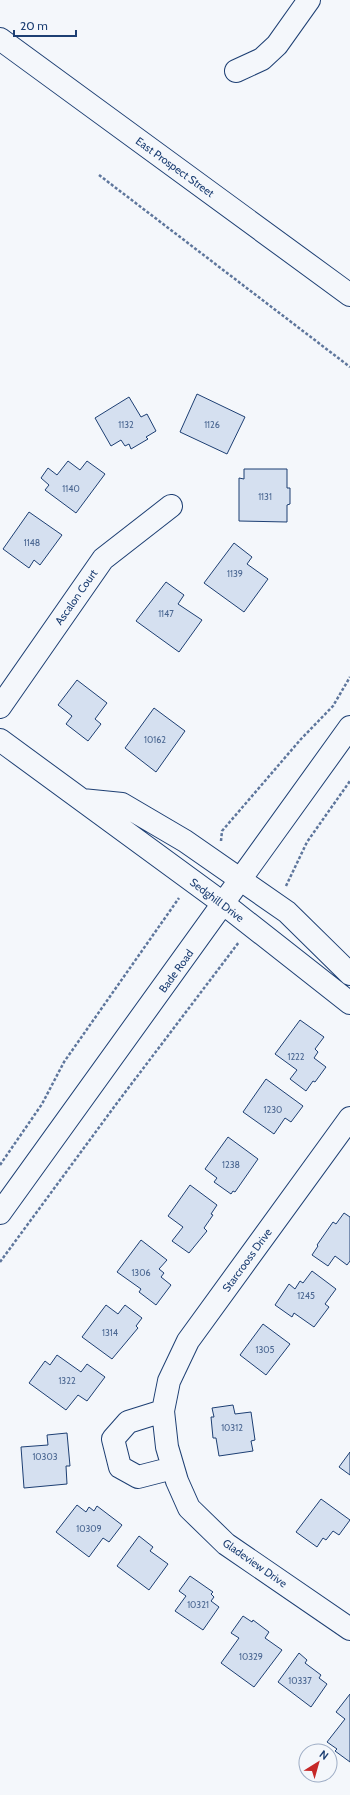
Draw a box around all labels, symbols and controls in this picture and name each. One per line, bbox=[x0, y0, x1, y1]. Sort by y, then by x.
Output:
scale bar bbox=[14, 12, 76, 38]
text: 20 m bbox=[20, 18, 48, 33]
street label: East Prospect Street bbox=[133, 134, 217, 200]
house number: 1132 bbox=[118, 419, 134, 430]
house number: 1126 bbox=[204, 419, 220, 430]
house number: 1140 bbox=[62, 483, 80, 494]
house number: 1131 bbox=[258, 491, 272, 502]
house number: 1148 bbox=[24, 537, 40, 548]
street label: Ascalon Court bbox=[52, 566, 100, 627]
house number: 1139 bbox=[227, 568, 243, 579]
house number: 1147 bbox=[158, 608, 174, 619]
house number: 10162 bbox=[144, 734, 166, 745]
street label: Sedghill Drive bbox=[187, 875, 247, 925]
street label: Bade Road bbox=[156, 947, 196, 995]
house number: 1222 bbox=[287, 1051, 305, 1062]
house number: 1230 bbox=[264, 1104, 282, 1115]
house number: 1238 bbox=[222, 1159, 240, 1170]
street label: Starcrooss Drive bbox=[219, 1225, 275, 1295]
house number: 1306 bbox=[131, 1267, 151, 1278]
house number: 1245 bbox=[297, 1290, 315, 1301]
house number: 1314 bbox=[102, 1327, 118, 1338]
house number: 1305 bbox=[256, 1344, 275, 1355]
house number: 1322 bbox=[58, 1375, 76, 1386]
house number: 10312 bbox=[221, 1422, 243, 1433]
house number: 10303 bbox=[32, 1451, 58, 1462]
house number: 10309 bbox=[76, 1523, 102, 1534]
street label: Gladeview Drive bbox=[220, 1536, 290, 1591]
house number: 10321 bbox=[187, 1599, 209, 1610]
house number: 10329 bbox=[239, 1651, 263, 1662]
house number: 10337 bbox=[288, 1675, 312, 1686]
north arrow bbox=[298, 1743, 338, 1783]
text: N bbox=[317, 1747, 331, 1763]

